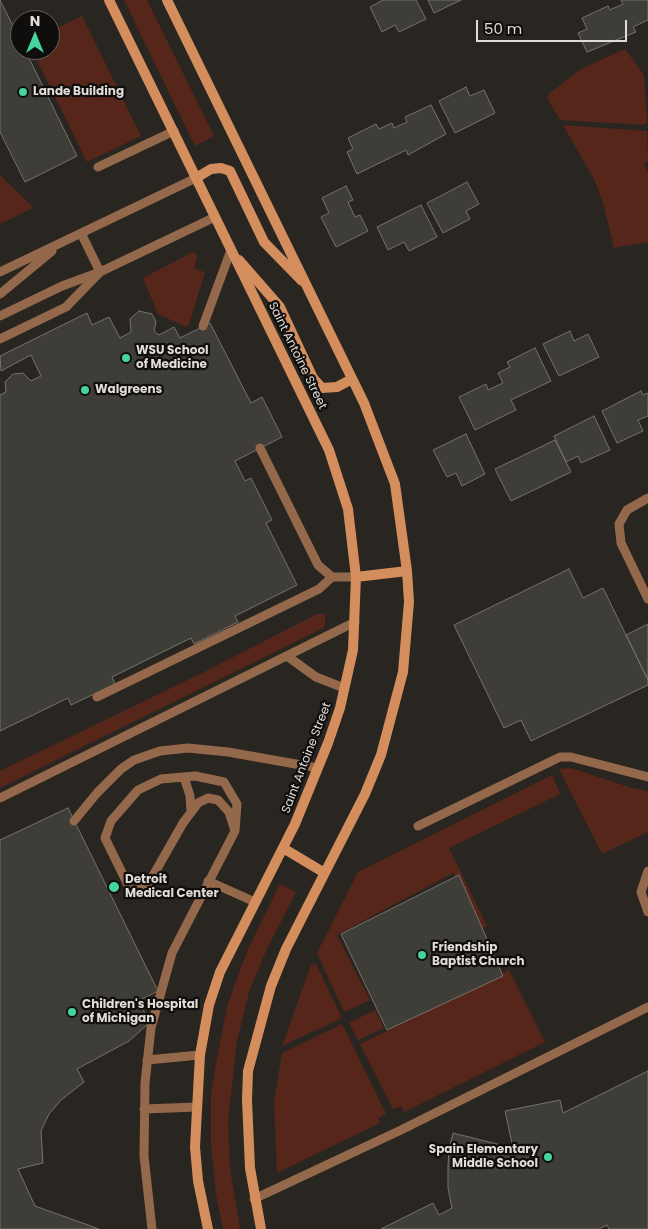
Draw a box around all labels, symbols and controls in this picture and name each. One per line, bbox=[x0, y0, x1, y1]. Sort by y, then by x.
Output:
north arrow bbox=[10, 10, 60, 60]
scale bar bbox=[478, 10, 629, 42]
text: N bbox=[30, 11, 40, 31]
text: 50 m bbox=[484, 18, 522, 39]
place label: Lande Building bbox=[33, 85, 124, 99]
marker: Lande Building bbox=[17, 86, 29, 98]
street label: Saint Antoine Street bbox=[265, 300, 329, 412]
place label: WSU School of Medicine bbox=[136, 344, 209, 372]
marker: WSU School of Medicine bbox=[120, 352, 132, 364]
place label: Walgreens bbox=[95, 383, 162, 397]
marker: Walgreens bbox=[79, 384, 91, 396]
street label: Saint Antoine Street bbox=[279, 701, 335, 815]
place label: Detroit Medical Center bbox=[125, 873, 219, 901]
marker: Detroit Medical Center bbox=[107, 880, 121, 894]
place label: Friendship Baptist Church bbox=[432, 941, 525, 969]
marker: Friendship Baptist Church bbox=[416, 949, 428, 961]
place label: Children's Hospital of Michigan bbox=[82, 998, 198, 1026]
marker: Children's Hospital of Michigan bbox=[66, 1006, 78, 1018]
place label: Spain Elementary Middle School bbox=[429, 1143, 538, 1171]
marker: Spain Elementary Middle School bbox=[542, 1151, 554, 1163]

